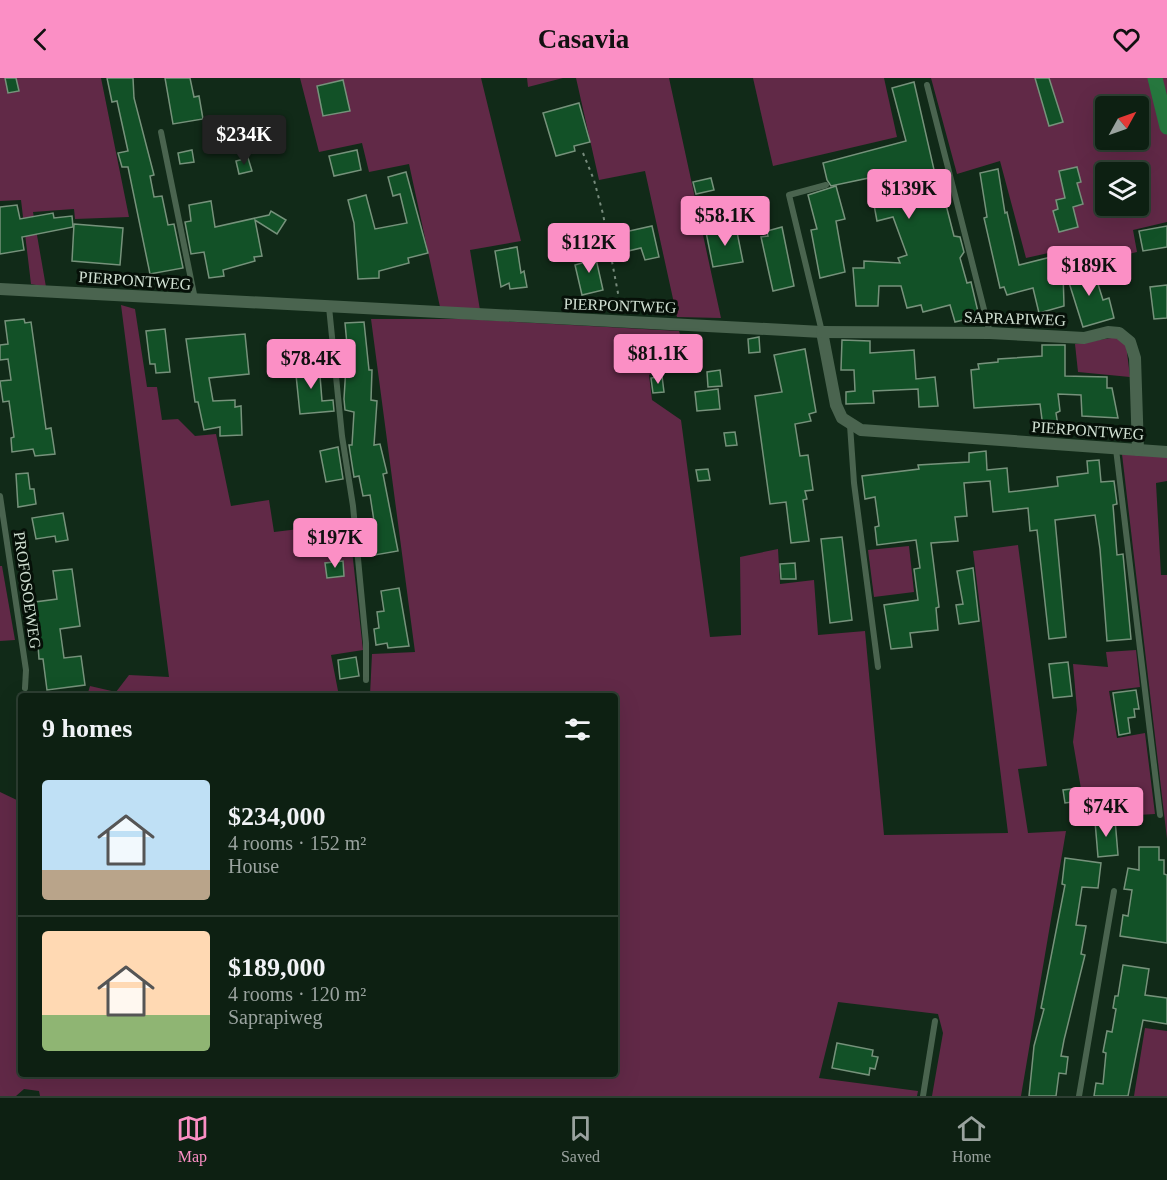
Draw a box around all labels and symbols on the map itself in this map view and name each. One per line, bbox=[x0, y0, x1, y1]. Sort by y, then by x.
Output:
north arrow bbox=[1095, 96, 1149, 150]
pin: $234K bbox=[202, 115, 286, 166]
pin: $139K bbox=[867, 169, 951, 220]
pin: $58.1K bbox=[676, 196, 774, 247]
pin: $112K bbox=[547, 223, 631, 274]
pin: $189K bbox=[1047, 246, 1131, 297]
street label: PIERPONTWEG bbox=[78, 268, 192, 293]
street label: PIERPONTWEG bbox=[563, 295, 677, 316]
street label: SAPRAPIWEG bbox=[964, 308, 1067, 329]
pin: $81.1K bbox=[609, 334, 707, 385]
pin: $78.4K bbox=[262, 339, 360, 390]
street label: PIERPONTWEG bbox=[1031, 418, 1145, 443]
pin: $197K bbox=[293, 518, 377, 569]
street label: PROFOSOEWEG bbox=[11, 530, 44, 650]
pin: $74K bbox=[1070, 787, 1142, 838]

